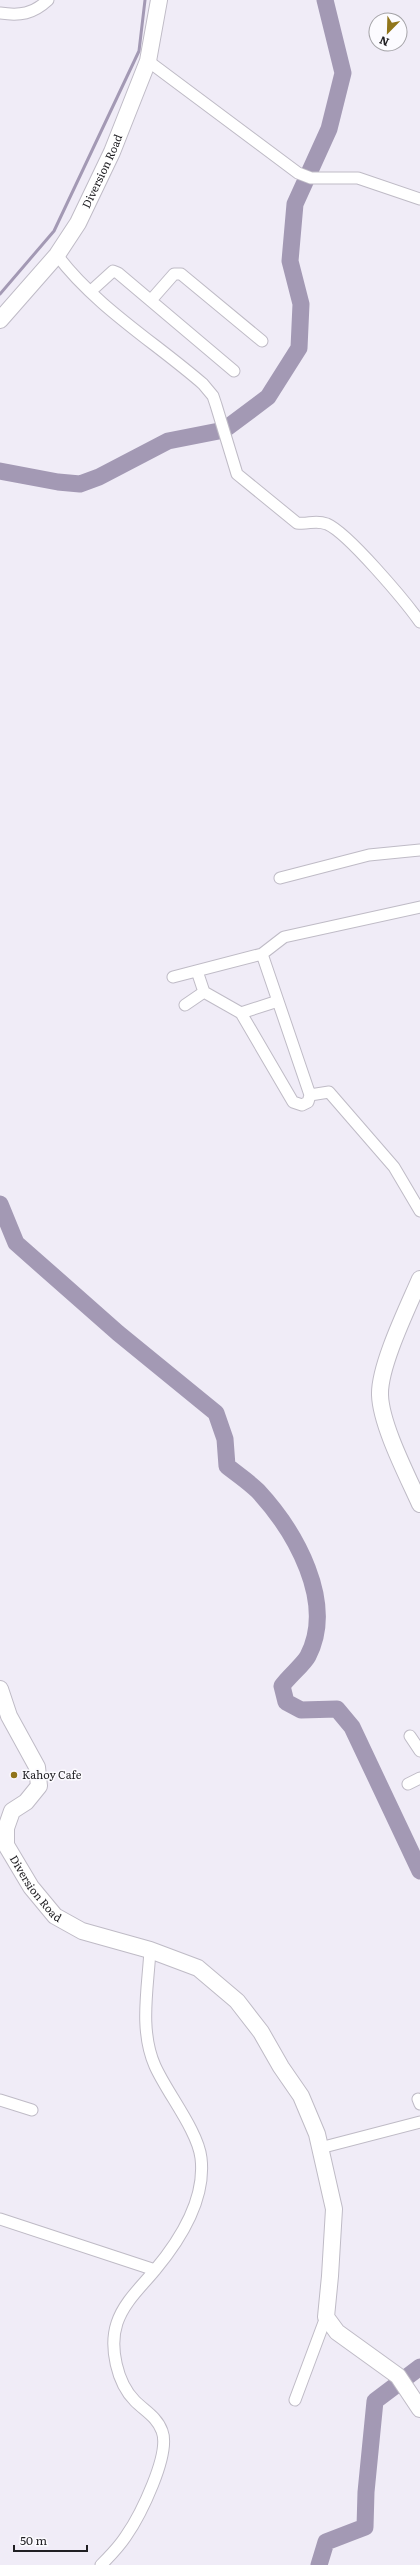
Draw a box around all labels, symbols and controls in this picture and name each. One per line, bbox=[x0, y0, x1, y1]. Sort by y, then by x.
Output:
north arrow bbox=[368, 12, 408, 52]
text: N bbox=[376, 33, 391, 51]
street label: Diversion Road bbox=[77, 131, 125, 210]
place label: Kahoy Cafe bbox=[22, 1766, 82, 1782]
marker: Kahoy Cafe bbox=[9, 1770, 19, 1780]
street label: Diversion Road bbox=[7, 1852, 65, 1925]
scale bar bbox=[14, 2527, 87, 2553]
text: 50 m bbox=[20, 2531, 47, 2549]

